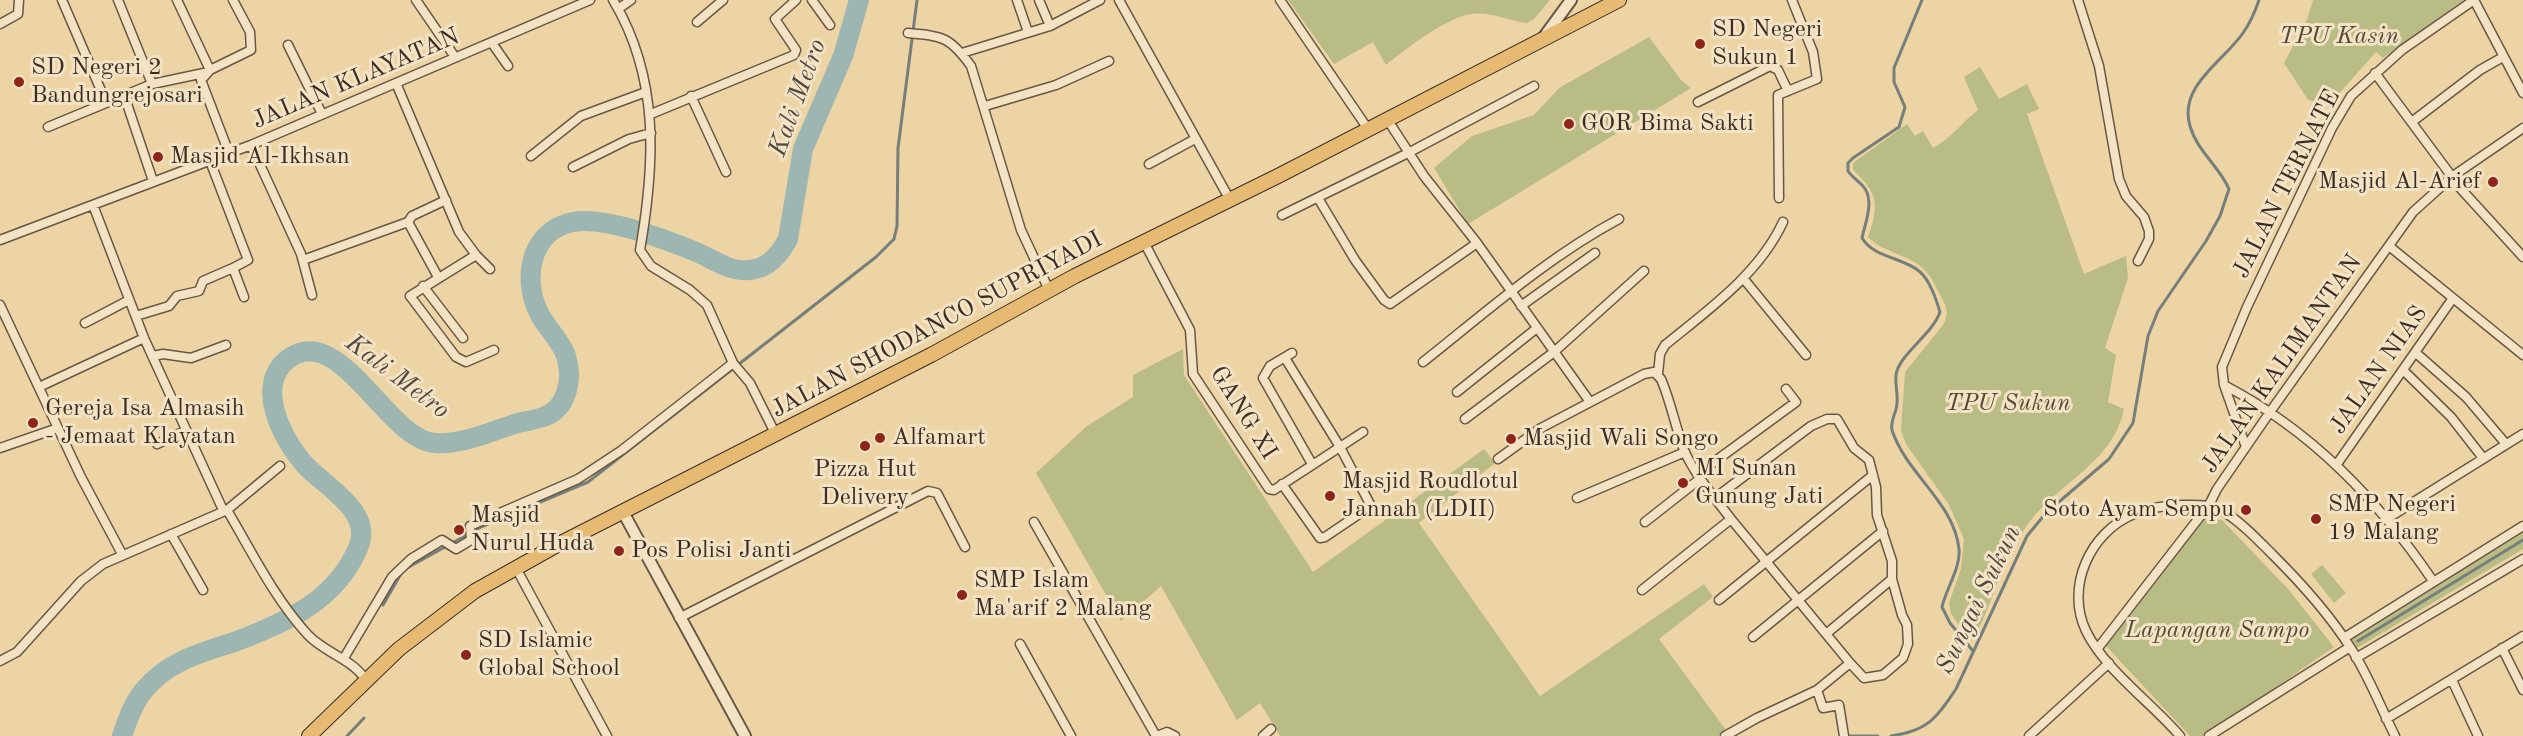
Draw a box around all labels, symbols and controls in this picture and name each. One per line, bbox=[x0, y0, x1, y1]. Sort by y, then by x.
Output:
place label: SD Negeri Sukun 1 bbox=[1712, 16, 1822, 72]
street label: JALAN KLAYATAN bbox=[248, 22, 464, 136]
park label: TPU Kasin bbox=[2279, 23, 2399, 51]
water label: Kali Metro bbox=[762, 35, 834, 161]
marker: SD Negeri Sukun 1 bbox=[1693, 37, 1707, 51]
place label: SD Negeri 2 Bandungrejosari bbox=[31, 54, 203, 110]
marker: SD Negeri 2 Bandungrejosari bbox=[12, 75, 26, 89]
street label: JALAN TERNATE bbox=[2227, 85, 2347, 283]
place label: GOR Bima Sakti bbox=[1581, 110, 1754, 138]
marker: GOR Bima Sakti bbox=[1562, 117, 1576, 131]
place label: Masjid Al-Ikhsan bbox=[170, 143, 350, 171]
marker: Masjid Al-Ikhsan bbox=[151, 150, 165, 164]
place label: Masjid Al-Arief bbox=[2318, 168, 2481, 196]
marker: Masjid Al-Arief bbox=[2486, 175, 2500, 189]
street label: JALAN SHODANCO SUPRIYADI bbox=[767, 225, 1107, 425]
street label: JALAN KALIMANTAN bbox=[2196, 249, 2368, 479]
street label: JALAN NIAS bbox=[2324, 300, 2434, 440]
water label: Kali Metro bbox=[339, 328, 455, 426]
street label: GANG XI bbox=[1203, 361, 1283, 465]
park label: TPU Sukun bbox=[1945, 390, 2071, 418]
place label: Gereja Isa Almasih - Jemaat Klayatan bbox=[45, 395, 245, 451]
marker: Gereja Isa Almasih - Jemaat Klayatan bbox=[26, 416, 40, 430]
place label: Alfamart bbox=[892, 424, 986, 452]
place label: Masjid Wali Songo bbox=[1523, 425, 1719, 453]
marker: Alfamart bbox=[873, 431, 887, 445]
marker: Masjid Wali Songo bbox=[1504, 432, 1518, 446]
marker: Pizza Hut Delivery bbox=[858, 439, 872, 453]
place label: MI Sunan Gunung Jati bbox=[1695, 455, 1823, 511]
place label: Pizza Hut Delivery bbox=[814, 456, 916, 512]
place label: Masjid Roudlotul Jannah (LDII) bbox=[1342, 468, 1518, 524]
marker: MI Sunan Gunung Jati bbox=[1676, 476, 1690, 490]
marker: Masjid Roudlotul Jannah (LDII) bbox=[1323, 489, 1337, 503]
place label: SMP Negeri 19 Malang bbox=[2328, 491, 2456, 547]
place label: Soto Ayam Sempu bbox=[2043, 496, 2234, 524]
place label: Masjid Nurul Huda bbox=[471, 502, 594, 558]
marker: Soto Ayam Sempu bbox=[2239, 503, 2253, 517]
marker: SMP Negeri 19 Malang bbox=[2309, 512, 2323, 526]
water label: Sungai Sukun bbox=[1930, 520, 2028, 680]
marker: Masjid Nurul Huda bbox=[452, 523, 466, 537]
place label: Pos Polisi Janti bbox=[631, 537, 791, 565]
marker: Pos Polisi Janti bbox=[612, 544, 626, 558]
place label: SMP Islam Ma'arif 2 Malang bbox=[974, 567, 1151, 623]
marker: SMP Islam Ma'arif 2 Malang bbox=[955, 588, 969, 602]
park label: Lapangan Sampo bbox=[2125, 617, 2309, 645]
place label: SD Islamic Global School bbox=[478, 627, 620, 683]
marker: SD Islamic Global School bbox=[459, 648, 473, 662]

